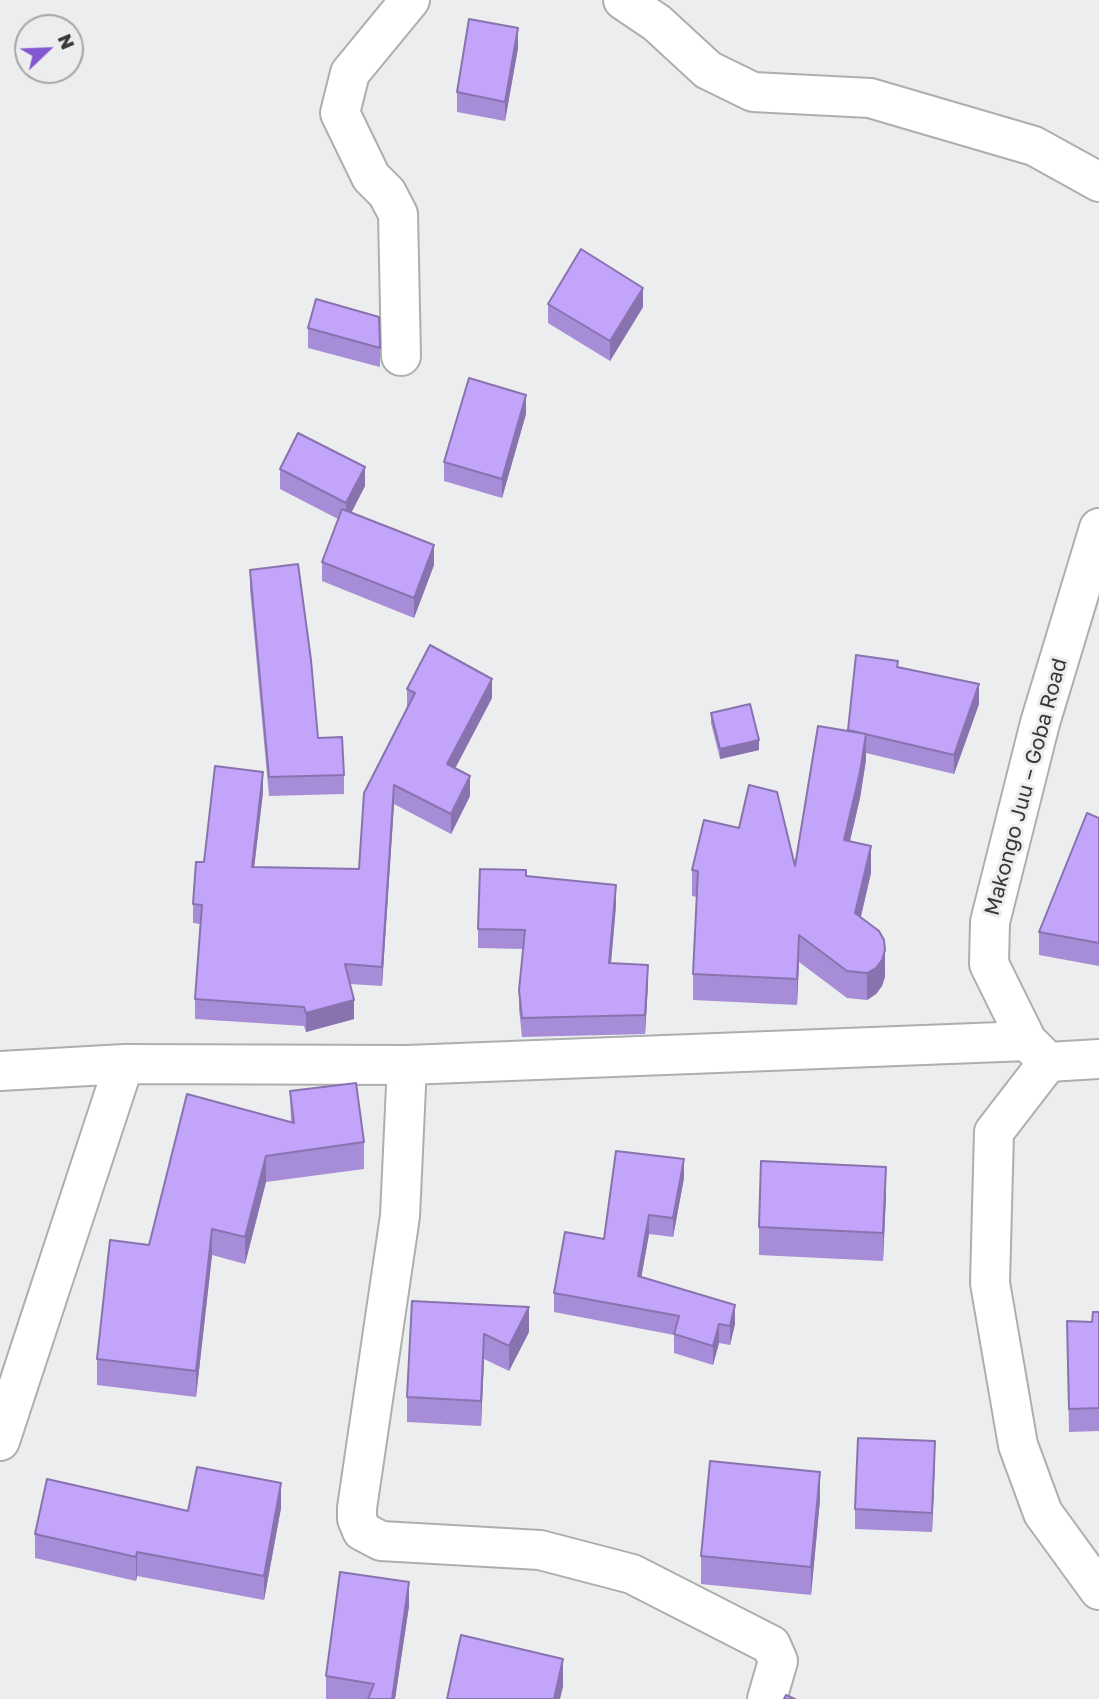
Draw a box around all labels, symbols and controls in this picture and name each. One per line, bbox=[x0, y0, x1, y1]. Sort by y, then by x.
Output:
north arrow bbox=[14, 14, 84, 84]
text: N bbox=[54, 30, 80, 53]
street label: Makongo Juu – Goba Road bbox=[980, 656, 1072, 918]

